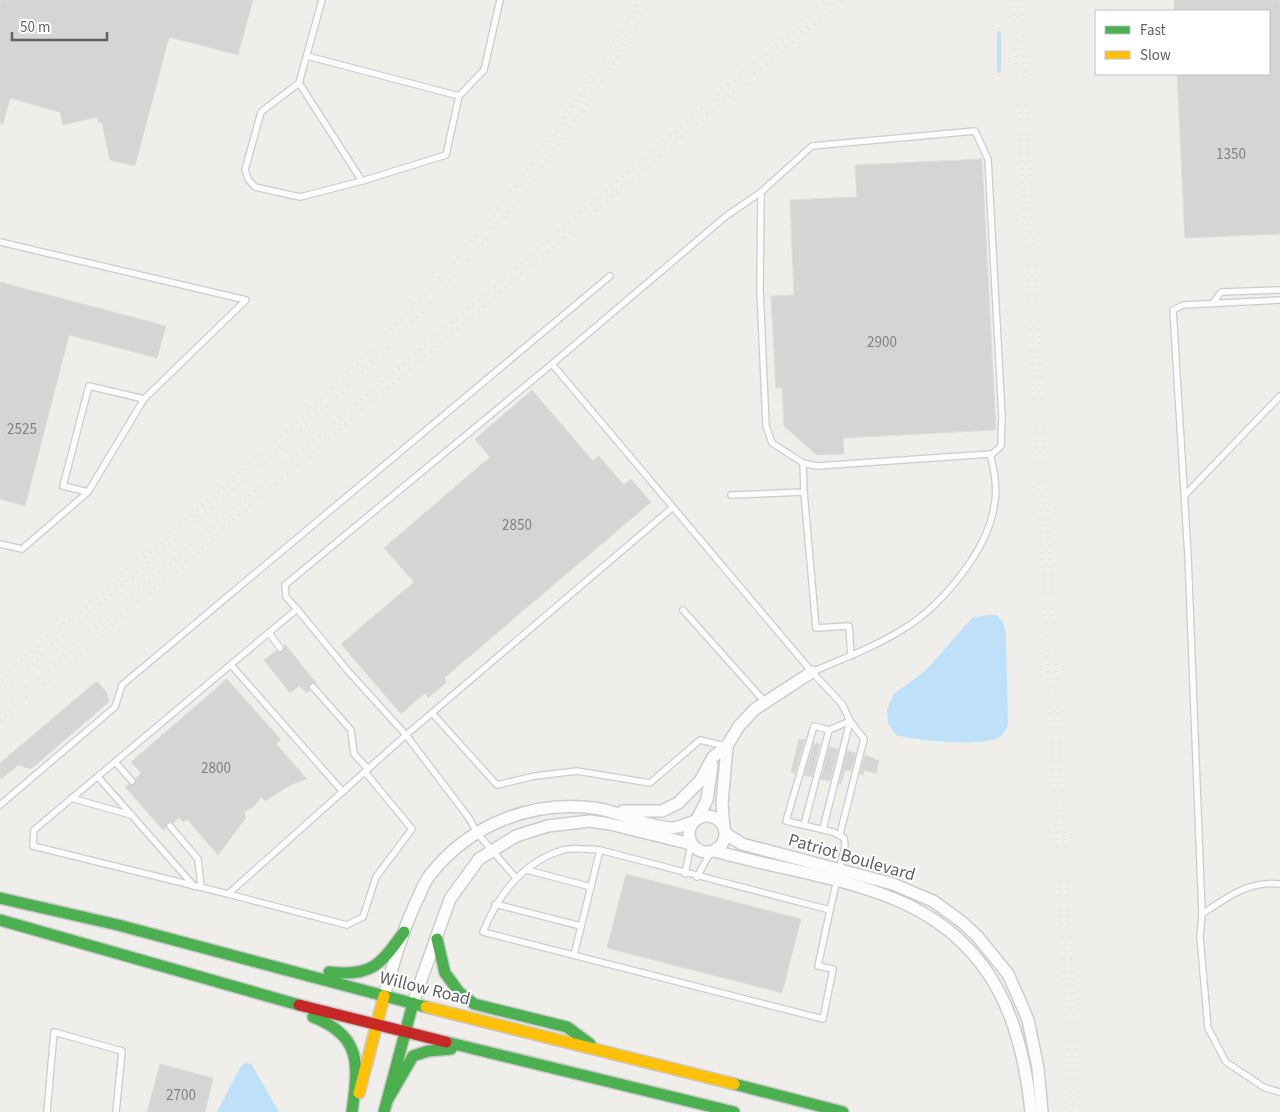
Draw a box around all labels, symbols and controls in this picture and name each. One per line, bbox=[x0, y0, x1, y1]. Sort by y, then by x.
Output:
scale bar bbox=[12, 10, 108, 42]
legend bbox=[1095, 10, 1270, 75]
text: 50 m bbox=[20, 17, 50, 38]
text: Fast bbox=[1140, 20, 1166, 41]
text: Slow bbox=[1140, 45, 1171, 66]
house number: 1350 bbox=[1216, 144, 1246, 165]
house number: 2900 bbox=[867, 332, 897, 353]
house number: 2525 bbox=[7, 419, 37, 440]
house number: 2850 bbox=[502, 515, 532, 536]
house number: 2800 bbox=[201, 758, 231, 779]
street label: Patriot Boulevard bbox=[785, 827, 918, 888]
street label: Willow Road bbox=[377, 965, 473, 1012]
house number: 2700 bbox=[166, 1085, 196, 1106]

